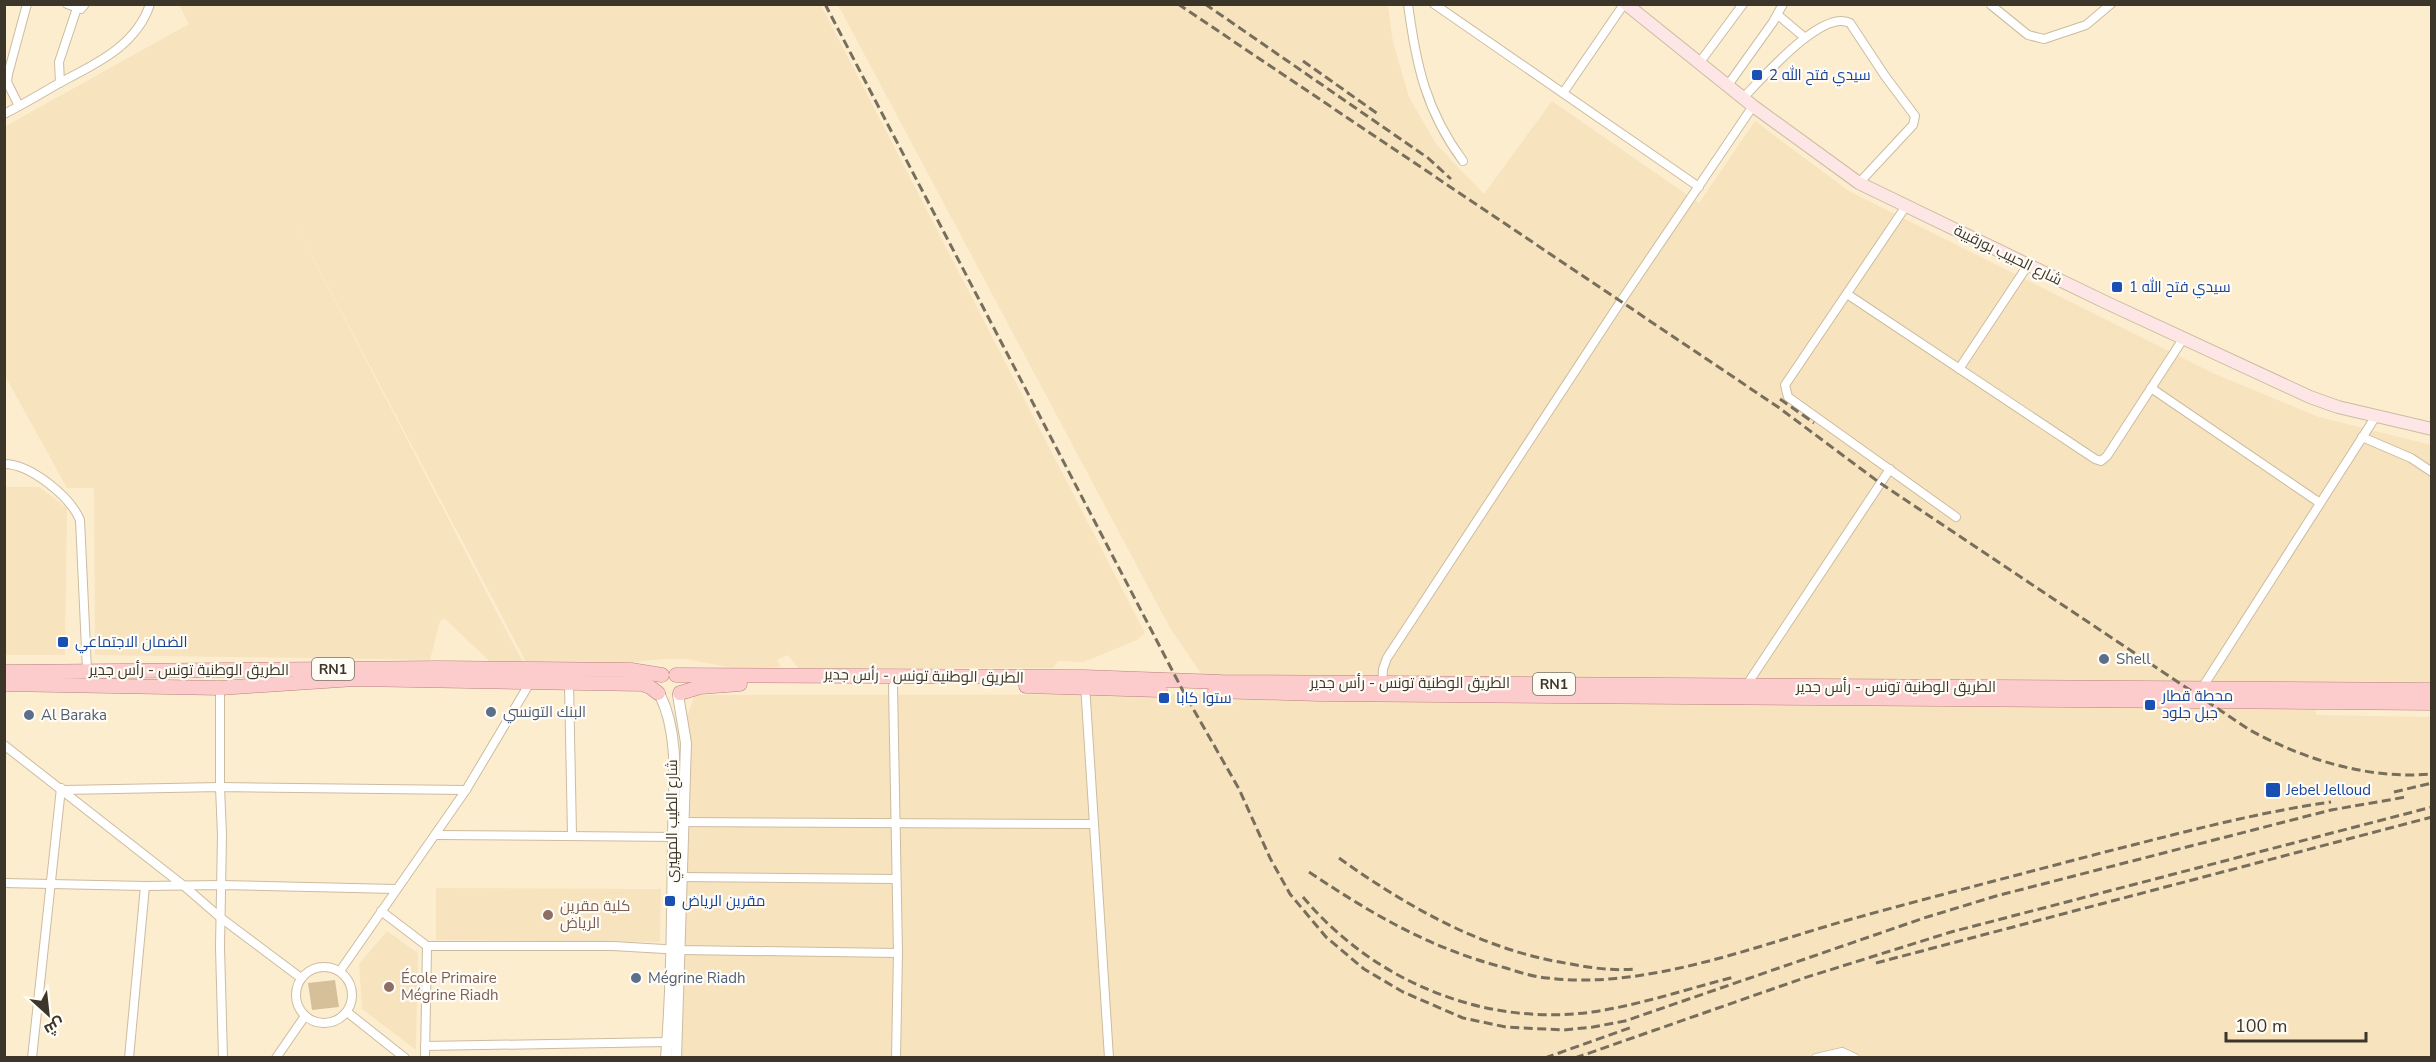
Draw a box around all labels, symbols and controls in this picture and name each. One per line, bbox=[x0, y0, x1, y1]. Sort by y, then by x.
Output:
place label: 2 سيدي فتح الله bbox=[1769, 65, 1871, 87]
marker: 2 سيدي فتح الله bbox=[1750, 68, 1764, 82]
street label: شارع الحبيب بورقيبة bbox=[1950, 220, 2066, 291]
place label: سيدي فتح الله 1 bbox=[2129, 277, 2231, 299]
marker: سيدي فتح الله 1 bbox=[2110, 280, 2124, 294]
place label: الضمان الاجتماعي bbox=[75, 632, 187, 654]
marker: الضمان الاجتماعي bbox=[56, 635, 70, 649]
place label: Shell bbox=[2116, 649, 2151, 669]
marker: Shell bbox=[2097, 652, 2111, 666]
road number: RN1 bbox=[312, 658, 354, 680]
street label: الطريق الوطنية تونس - رأس جدير bbox=[88, 660, 289, 680]
street label: الطريق الوطنية تونس - رأس جدير bbox=[823, 664, 1024, 688]
street label: الطريق الوطنية تونس - رأس جدير bbox=[1309, 673, 1510, 693]
road number: RN1 bbox=[1533, 673, 1575, 695]
street label: الطريق الوطنية تونس - رأس جدير bbox=[1795, 677, 1996, 697]
place label: محطة قطار جبل جلود bbox=[2161, 686, 2233, 723]
place label: ستوا كابا bbox=[1176, 688, 1232, 708]
marker: ستوا كابا bbox=[1157, 691, 1171, 705]
marker: محطة قطار جبل جلود bbox=[2143, 698, 2157, 712]
place label: البنك التونسي bbox=[503, 702, 586, 724]
place label: Al Baraka bbox=[41, 705, 107, 725]
marker: البنك التونسي bbox=[484, 705, 498, 719]
marker: Al Baraka bbox=[22, 708, 36, 722]
street label: شارع الطيب المهيري bbox=[662, 759, 684, 883]
place label: Jebel Jelloud bbox=[2285, 780, 2371, 800]
marker: Jebel Jelloud bbox=[2264, 781, 2282, 799]
place label: مقرين الرياض bbox=[682, 891, 765, 911]
marker: مقرين الرياض bbox=[663, 894, 677, 908]
place label: كلية مقرين الرياض bbox=[560, 896, 630, 933]
marker: كلية مقرين الرياض bbox=[541, 908, 555, 922]
place label: École Primaire Mégrine Riadh bbox=[401, 968, 499, 1005]
place label: Mégrine Riadh bbox=[648, 968, 746, 988]
marker: Mégrine Riadh bbox=[629, 971, 643, 985]
marker: École Primaire Mégrine Riadh bbox=[382, 980, 396, 994]
north arrow bbox=[18, 984, 78, 1044]
scale bar bbox=[2226, 1005, 2366, 1043]
text: ش bbox=[40, 1012, 68, 1041]
text: 100 m bbox=[2235, 1014, 2287, 1038]

